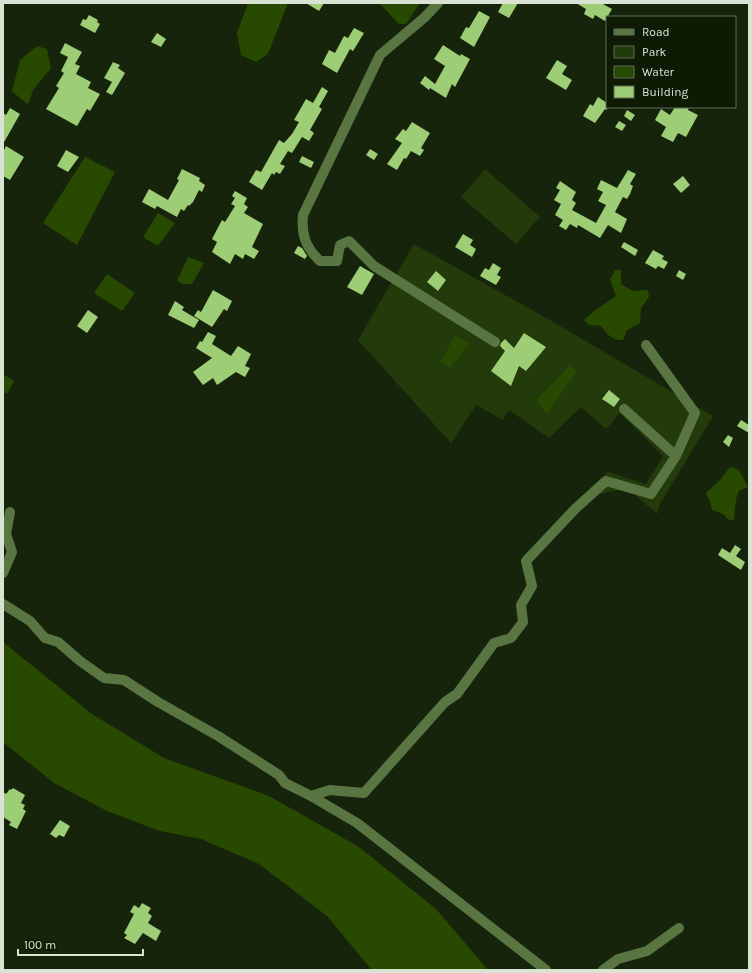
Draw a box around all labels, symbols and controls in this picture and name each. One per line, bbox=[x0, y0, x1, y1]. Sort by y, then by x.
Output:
legend bbox=[606, 16, 736, 108]
text: Road bbox=[642, 25, 670, 39]
text: Park bbox=[642, 45, 667, 59]
text: Water bbox=[642, 65, 675, 79]
text: Building bbox=[642, 85, 689, 99]
scale bar bbox=[18, 931, 143, 957]
text: 100 m bbox=[24, 938, 56, 952]

